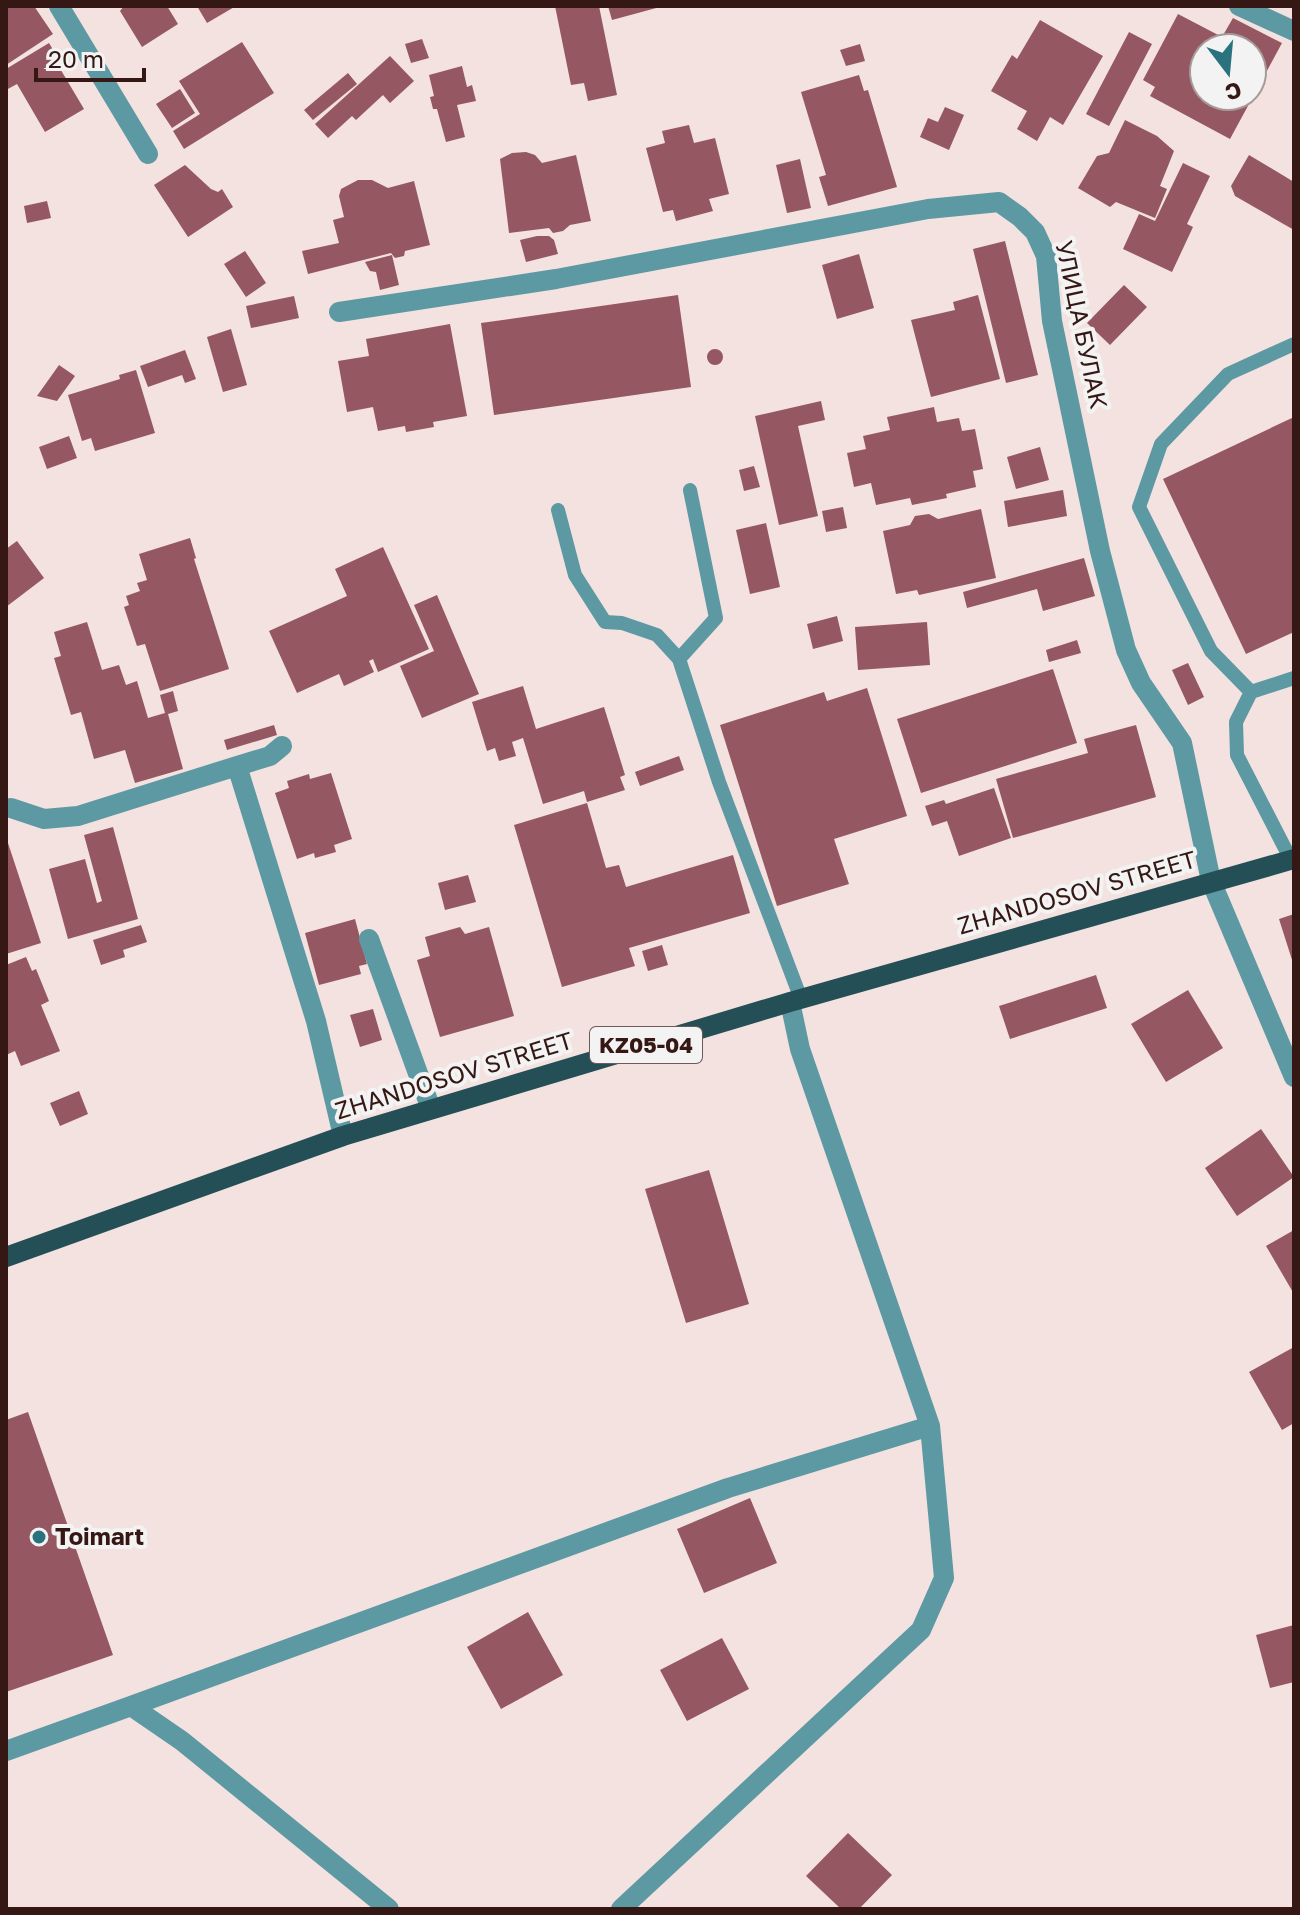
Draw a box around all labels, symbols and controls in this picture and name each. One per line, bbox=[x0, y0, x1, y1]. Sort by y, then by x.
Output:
scale bar bbox=[36, 32, 144, 82]
north arrow bbox=[1188, 32, 1268, 112]
text: 20 m bbox=[48, 44, 104, 73]
text: С bbox=[1222, 77, 1245, 107]
street label: УЛИЦА БУЛАК bbox=[1050, 238, 1115, 412]
street label: ZHANDOSOV STREET bbox=[954, 844, 1199, 940]
street label: ZHANDOSOV STREET bbox=[331, 1025, 576, 1125]
road number: KZ05-04 bbox=[590, 1027, 702, 1063]
place label: Toimart bbox=[55, 1521, 144, 1550]
marker: Toimart bbox=[30, 1528, 48, 1546]

